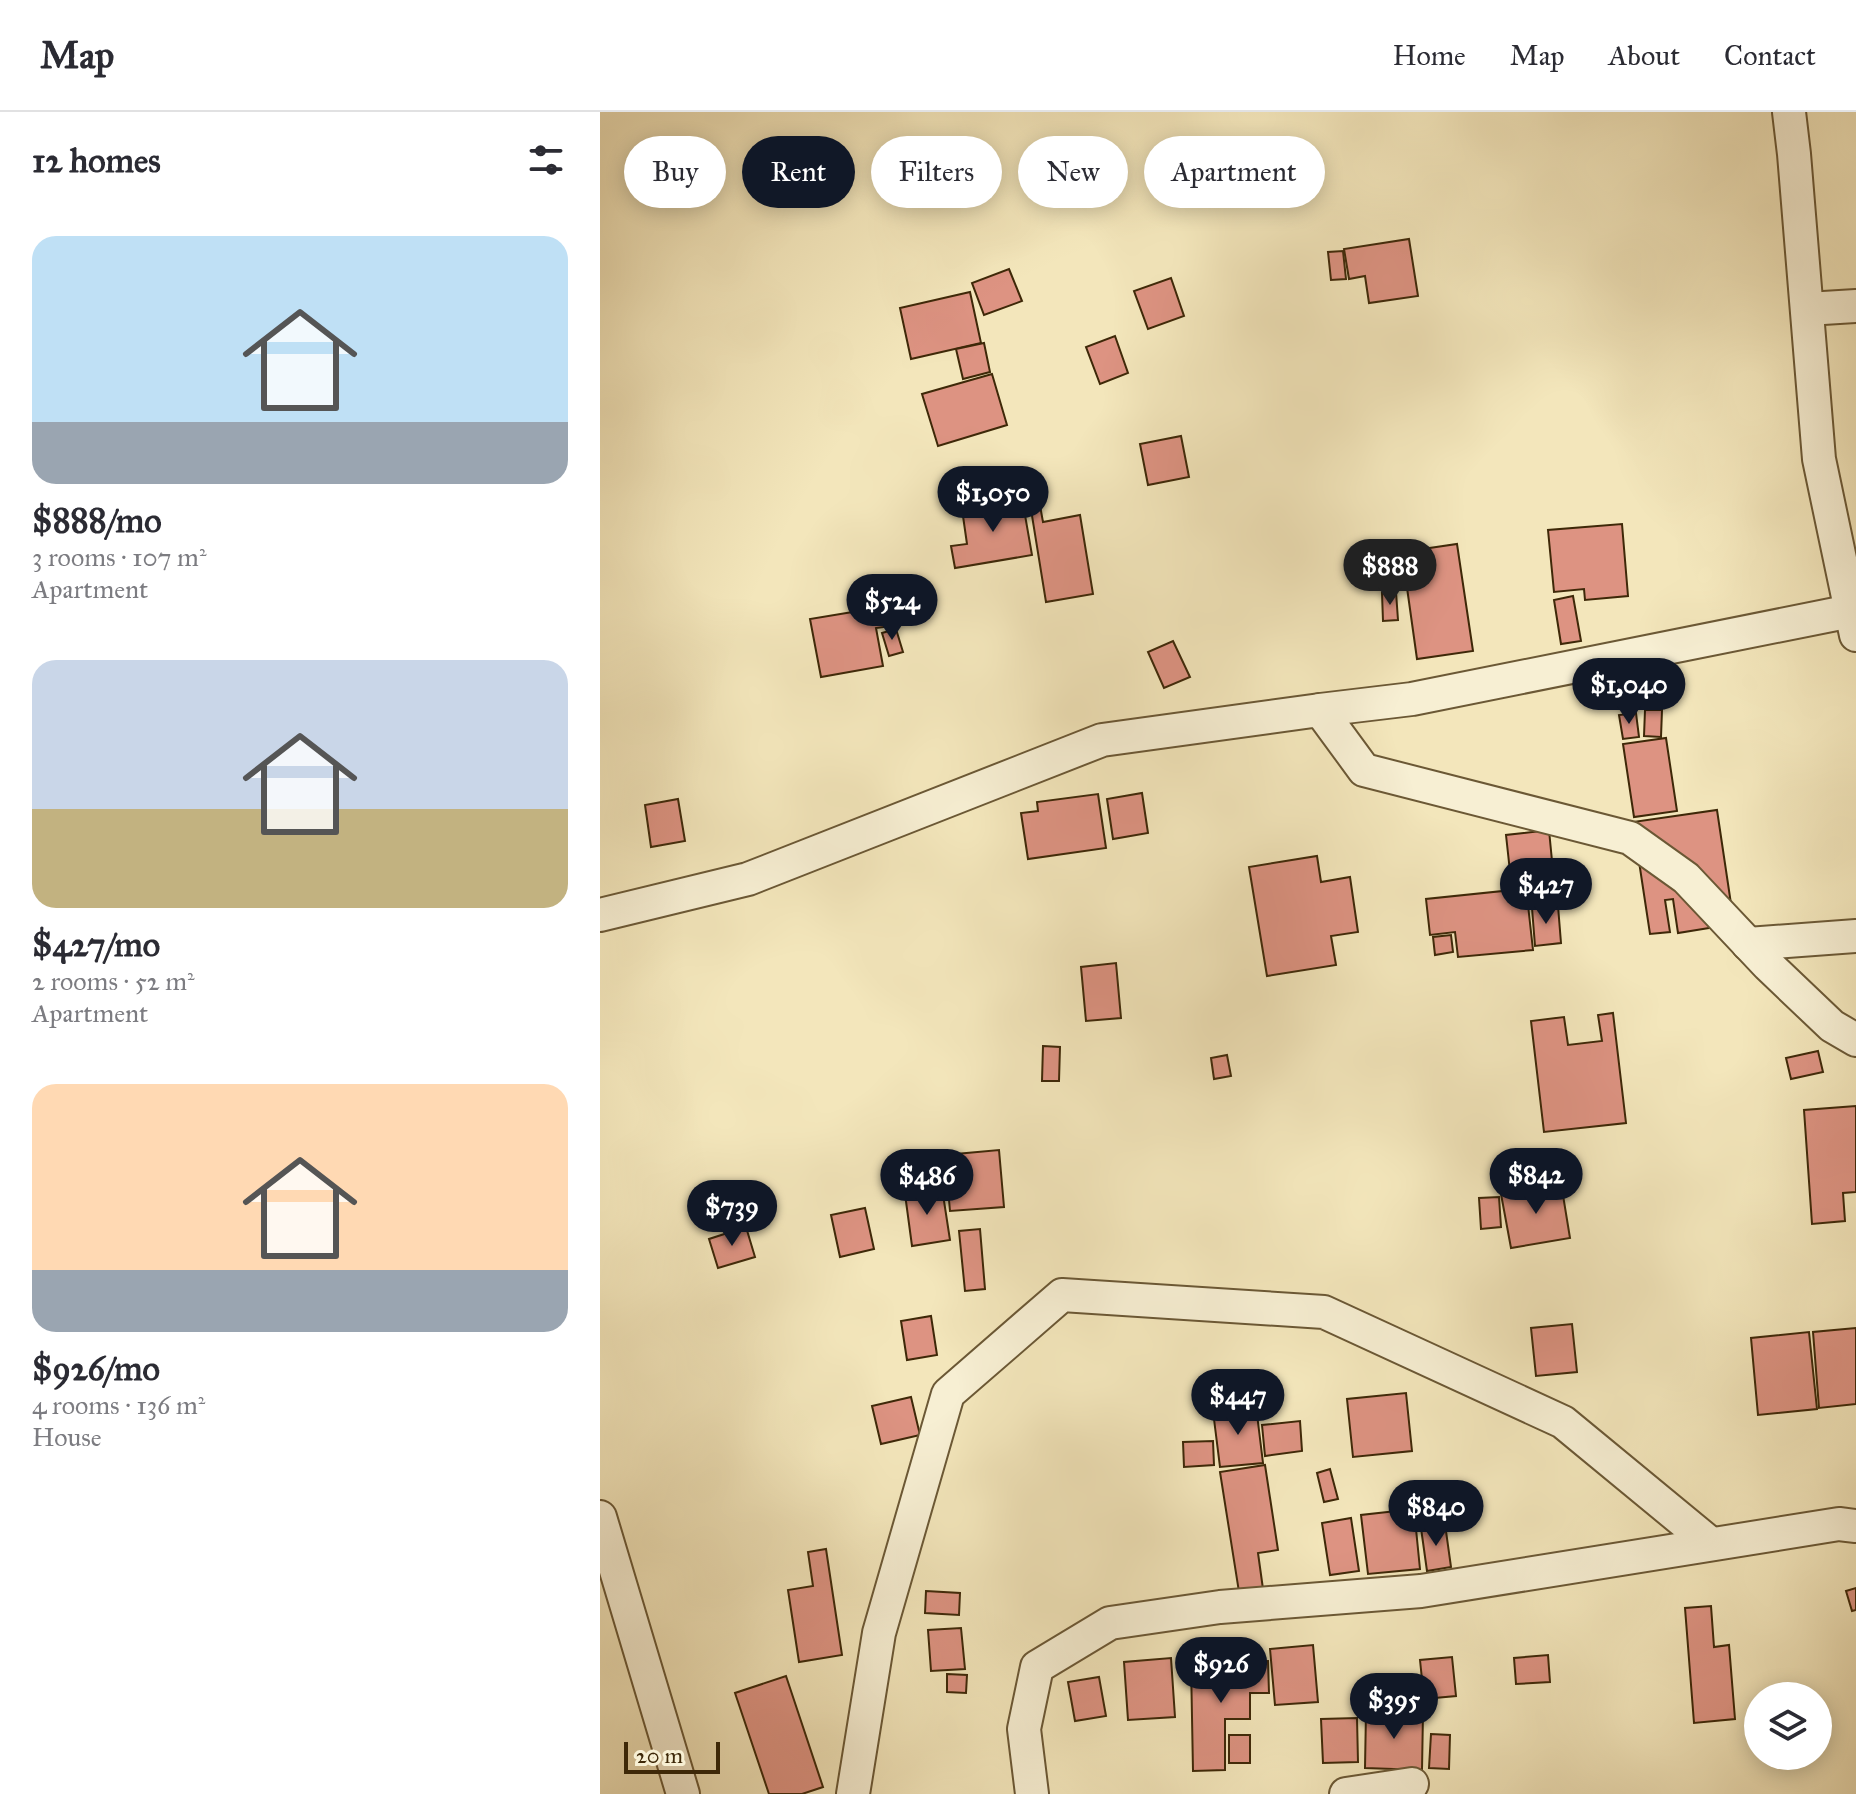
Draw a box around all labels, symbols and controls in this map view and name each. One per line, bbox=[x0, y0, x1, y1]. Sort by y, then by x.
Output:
text: Map bbox=[40, 32, 114, 78]
text: Home bbox=[1393, 38, 1466, 73]
text: Map bbox=[1510, 38, 1564, 73]
text: About bbox=[1608, 38, 1680, 73]
text: Contact bbox=[1724, 38, 1816, 73]
chip: Buy bbox=[624, 136, 726, 208]
chip: Rent bbox=[742, 136, 855, 208]
chip: Filters bbox=[871, 136, 1002, 208]
chip: New bbox=[1018, 136, 1128, 208]
chip: Apartment bbox=[1144, 136, 1325, 208]
icon: filters bbox=[524, 138, 568, 182]
text: 12 homes bbox=[32, 140, 161, 181]
icon: home bbox=[228, 288, 372, 432]
pin: $1,050 bbox=[928, 466, 1058, 534]
text: $1,050 bbox=[956, 476, 1030, 508]
text: $888/mo bbox=[32, 500, 162, 541]
pin: $888 bbox=[1343, 539, 1437, 607]
text: 3 rooms · 107 m² bbox=[32, 541, 207, 573]
text: $888 bbox=[1361, 549, 1419, 581]
text: Apartment bbox=[32, 573, 148, 605]
pin: $524 bbox=[845, 574, 939, 642]
text: $524 bbox=[865, 584, 920, 616]
pin: $1,040 bbox=[1564, 658, 1694, 726]
text: $1,040 bbox=[1590, 668, 1668, 700]
icon: home bbox=[228, 712, 372, 856]
pin: $427 bbox=[1499, 858, 1593, 926]
text: $427 bbox=[1518, 868, 1574, 900]
text: $427/mo bbox=[32, 924, 160, 965]
text: 2 rooms · 52 m² bbox=[32, 965, 195, 997]
text: Apartment bbox=[32, 997, 148, 1029]
icon: home bbox=[228, 1136, 372, 1280]
pin: $842 bbox=[1489, 1148, 1583, 1216]
pin: $486 bbox=[880, 1149, 974, 1217]
text: $842 bbox=[1508, 1158, 1564, 1190]
text: $486 bbox=[898, 1159, 956, 1191]
pin: $739 bbox=[685, 1180, 779, 1248]
text: $739 bbox=[705, 1190, 759, 1222]
text: $926/mo bbox=[32, 1348, 160, 1389]
pin: $447 bbox=[1191, 1369, 1285, 1437]
text: $447 bbox=[1209, 1379, 1267, 1411]
text: 4 rooms · 136 m² bbox=[32, 1389, 205, 1421]
text: House bbox=[32, 1421, 102, 1453]
pin: $840 bbox=[1389, 1480, 1483, 1548]
text: $840 bbox=[1406, 1490, 1466, 1522]
pin: $926 bbox=[1174, 1637, 1268, 1705]
text: $926 bbox=[1193, 1647, 1249, 1679]
pin: $395 bbox=[1347, 1673, 1441, 1741]
map controls bbox=[1744, 1682, 1832, 1770]
button: layers bbox=[1744, 1682, 1832, 1770]
text: $395 bbox=[1368, 1683, 1420, 1715]
scale bar bbox=[624, 1738, 720, 1774]
text: 20 m bbox=[636, 1742, 683, 1769]

